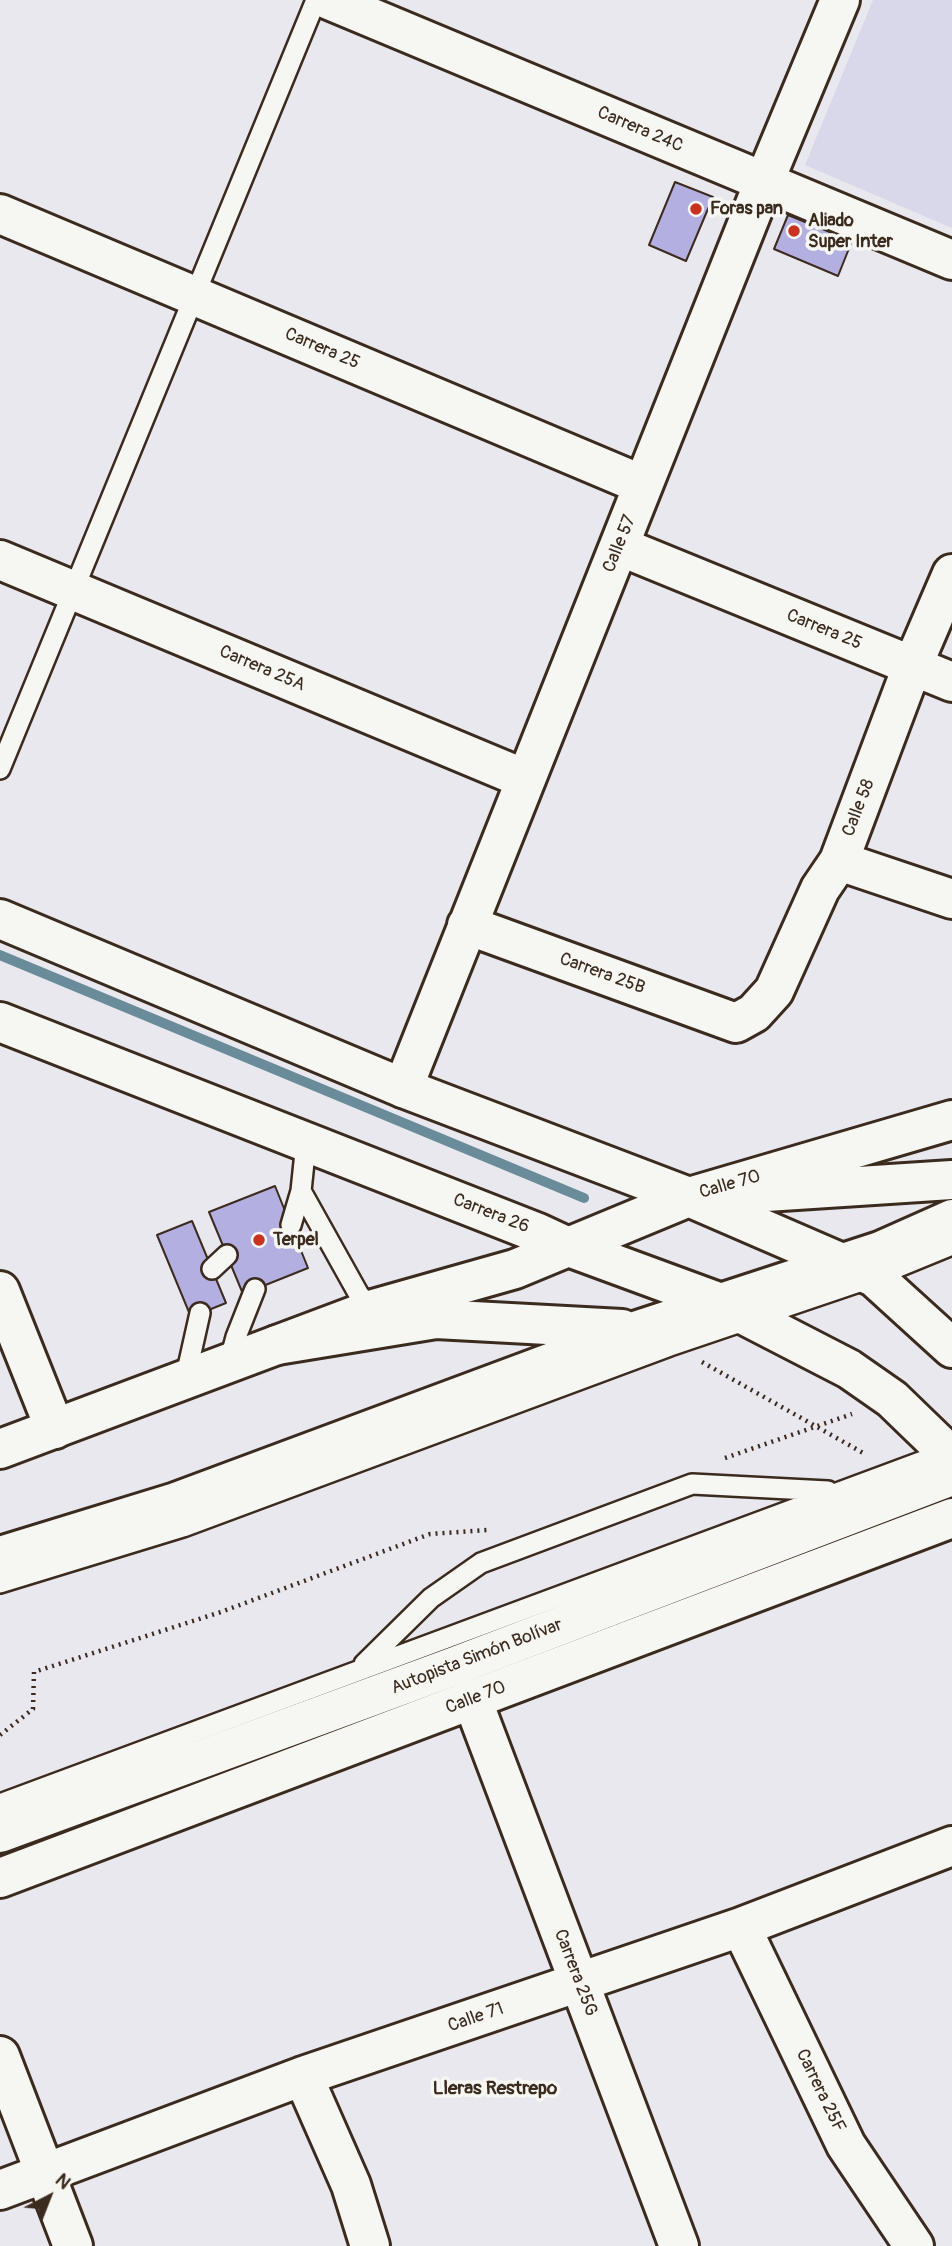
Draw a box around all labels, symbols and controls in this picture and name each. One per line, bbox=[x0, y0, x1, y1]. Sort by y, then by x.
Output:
street label: Carrera 24C bbox=[594, 102, 686, 158]
place label: Foras pan bbox=[710, 198, 783, 220]
marker: Foras pan bbox=[688, 201, 704, 217]
place label: Aliado Super Inter bbox=[808, 210, 893, 252]
marker: Aliado Super Inter bbox=[786, 223, 802, 239]
street label: Carrera 25 bbox=[281, 324, 363, 374]
street label: Calle 57 bbox=[599, 512, 641, 576]
street label: Carrera 25 bbox=[783, 605, 865, 655]
street label: Carrera 25A bbox=[216, 641, 308, 697]
street label: Calle 58 bbox=[838, 776, 880, 840]
street label: Carrera 25B bbox=[556, 949, 648, 999]
street label: Calle 70 bbox=[697, 1166, 763, 1204]
street label: Carrera 26 bbox=[450, 1190, 532, 1238]
place label: Terpel bbox=[273, 1229, 319, 1251]
marker: Terpel bbox=[251, 1232, 267, 1248]
street label: Autopista Simón Bolívar bbox=[388, 1614, 566, 1700]
street label: Calle 70 bbox=[443, 1677, 509, 1719]
street label: Carrera 25G bbox=[549, 1927, 601, 2019]
street label: Calle 71 bbox=[445, 1998, 507, 2038]
street label: Carrera 25F bbox=[791, 2046, 849, 2136]
district label: Lleras Restrepo bbox=[433, 2078, 557, 2100]
north arrow bbox=[14, 2162, 84, 2232]
text: N bbox=[50, 2168, 76, 2195]

